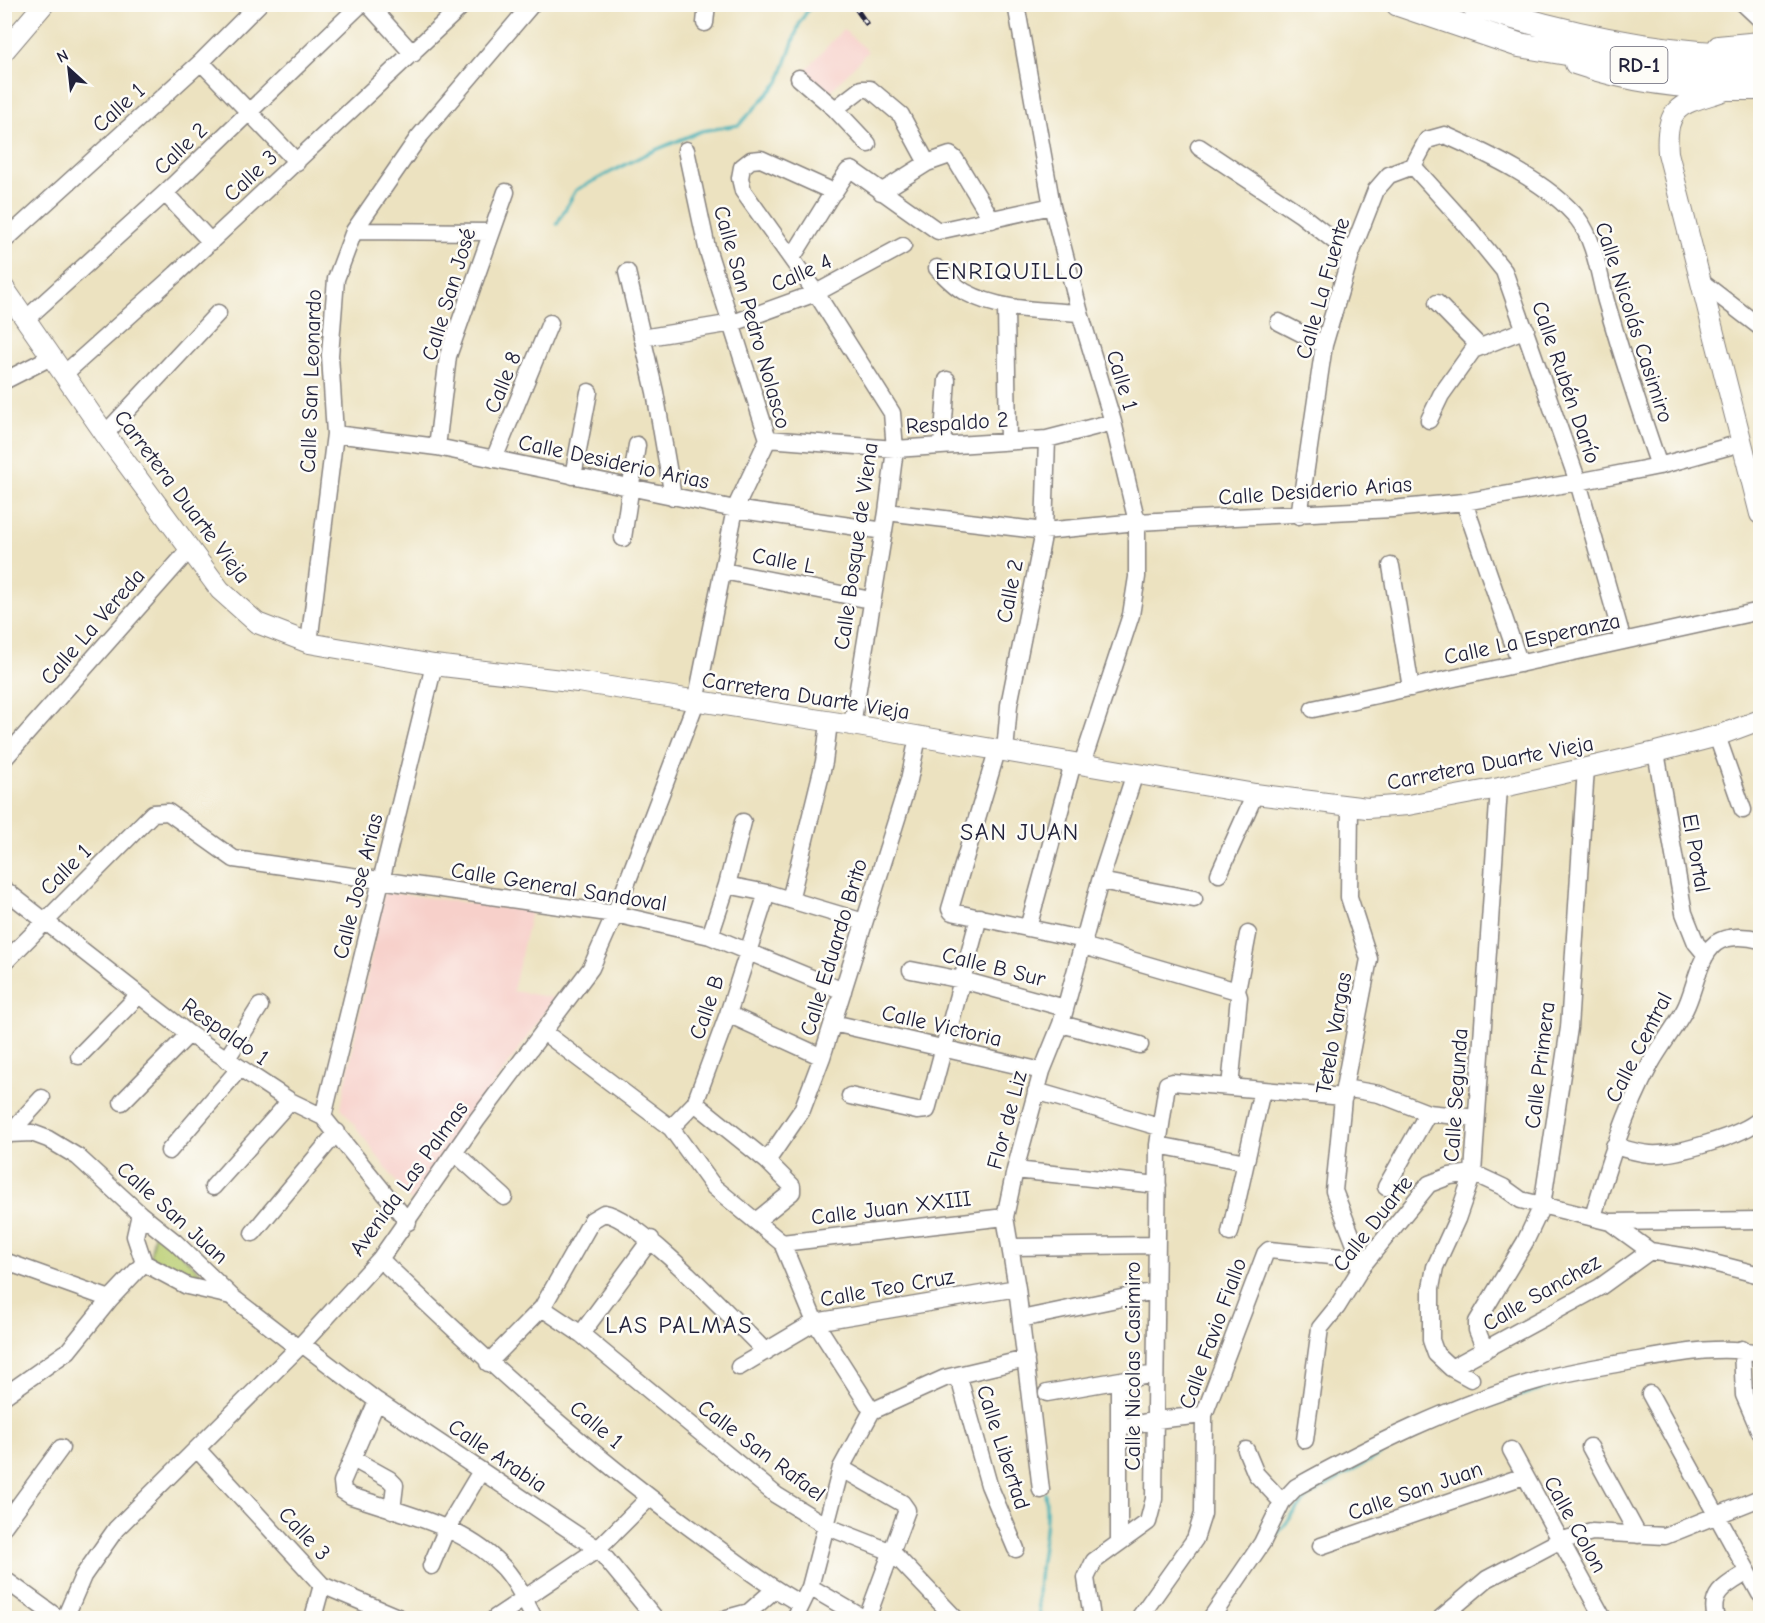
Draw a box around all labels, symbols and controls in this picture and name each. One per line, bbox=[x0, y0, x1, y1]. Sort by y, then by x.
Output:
north arrow bbox=[39, 39, 99, 99]
text: N bbox=[54, 46, 71, 67]
road number: RD-1 bbox=[1610, 47, 1668, 83]
street label: Calle 1 bbox=[87, 77, 150, 138]
street label: Calle 2 bbox=[149, 117, 213, 180]
street label: Calle 3 bbox=[218, 144, 283, 207]
street label: Calle San Pedro Nolasco bbox=[708, 203, 796, 432]
street label: Calle La Fuente bbox=[1290, 215, 1356, 362]
street label: Calle Nicolás Casimiro bbox=[1589, 219, 1679, 426]
street label: Calle San José bbox=[416, 225, 481, 364]
street label: Calle 4 bbox=[767, 248, 836, 298]
district label: ENRIQUILLO bbox=[935, 257, 1085, 285]
street label: Calle San Leonardo bbox=[295, 289, 327, 473]
street label: Calle Rubén Darío bbox=[1526, 298, 1606, 467]
street label: Calle 1 bbox=[1101, 347, 1143, 414]
street label: Calle 8 bbox=[479, 348, 527, 417]
street label: Carretera Duarte Vieja bbox=[109, 405, 256, 588]
street label: Respaldo 2 bbox=[905, 406, 1009, 440]
street label: Calle Desiderio Arias bbox=[516, 429, 712, 495]
street label: Calle Bosque de Viena bbox=[829, 441, 883, 652]
street label: Calle Desiderio Arias bbox=[1217, 471, 1413, 511]
street label: Calle L bbox=[750, 542, 818, 580]
street label: Calle 2 bbox=[991, 557, 1029, 625]
street label: Calle La Vereda bbox=[35, 563, 150, 690]
street label: Calle La Esperanza bbox=[1442, 608, 1623, 670]
street label: Carretera Duarte Vieja bbox=[700, 667, 912, 725]
street label: Carretera Duarte Vieja bbox=[1385, 730, 1596, 796]
street label: Calle Jose Arias bbox=[327, 811, 389, 962]
street label: El Portal bbox=[1676, 812, 1716, 894]
district label: SAN JUAN bbox=[960, 818, 1080, 846]
street label: Calle 1 bbox=[35, 839, 97, 901]
street label: Calle Eduardo Brito bbox=[795, 856, 873, 1039]
street label: Calle General Sandoval bbox=[449, 857, 669, 917]
street label: Calle B Sur bbox=[939, 942, 1049, 992]
street label: Tetelo Vargas bbox=[1310, 970, 1357, 1096]
street label: Calle B bbox=[684, 972, 730, 1043]
street label: Calle Central bbox=[1600, 988, 1678, 1107]
street label: Respaldo 1 bbox=[177, 992, 274, 1071]
street label: Calle Victoria bbox=[879, 1000, 1004, 1052]
street label: Calle Primera bbox=[1519, 1000, 1561, 1130]
street label: Calle Segunda bbox=[1438, 1027, 1474, 1163]
street label: Flor de Liz bbox=[981, 1068, 1033, 1172]
street label: Avenida Las Palmas bbox=[344, 1096, 474, 1261]
street label: Calle San Juan bbox=[111, 1156, 233, 1269]
street label: Calle Duarte bbox=[1327, 1170, 1418, 1277]
street label: Calle Juan XXIII bbox=[810, 1185, 973, 1231]
street label: Calle Sanchez bbox=[1478, 1249, 1605, 1337]
street label: Calle Favio Fiallo bbox=[1174, 1254, 1252, 1413]
street label: Calle Nicolas Casimiro bbox=[1120, 1261, 1146, 1471]
street label: Calle Teo Cruz bbox=[818, 1263, 957, 1313]
district label: LAS PALMAS bbox=[605, 1311, 753, 1339]
street label: Calle Libertad bbox=[971, 1382, 1035, 1513]
street label: Calle San Rafael bbox=[692, 1394, 830, 1507]
street label: Calle 1 bbox=[564, 1395, 628, 1455]
street label: Calle Arabia bbox=[443, 1413, 552, 1498]
street label: Calle San Juan bbox=[1345, 1456, 1486, 1526]
street label: Calle Colon bbox=[1538, 1472, 1612, 1577]
street label: Calle 3 bbox=[273, 1501, 336, 1566]

